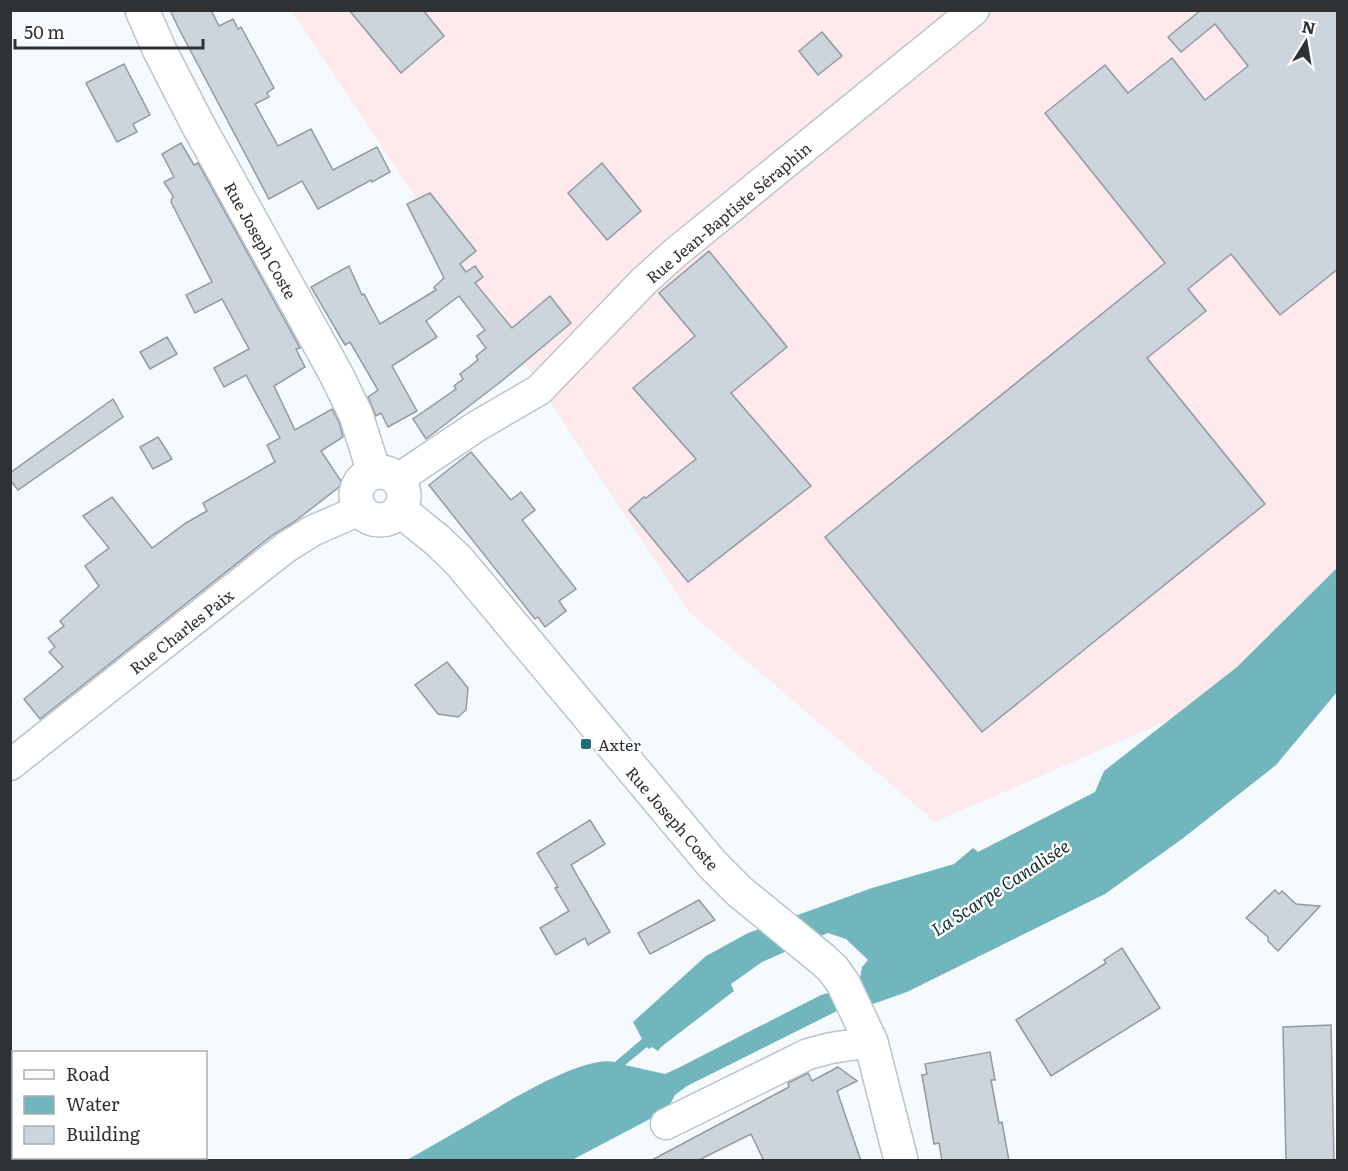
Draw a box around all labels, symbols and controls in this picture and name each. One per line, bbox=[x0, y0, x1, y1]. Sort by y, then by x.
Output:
scale bar bbox=[15, 12, 202, 50]
north arrow bbox=[1276, 12, 1336, 72]
text: N bbox=[1300, 13, 1318, 39]
text: 50 m bbox=[24, 18, 65, 45]
street label: Rue Jean-Baptiste Séraphin bbox=[640, 135, 816, 288]
street label: Rue Joseph Coste bbox=[219, 177, 303, 303]
street label: Rue Charles Paix bbox=[124, 582, 239, 679]
place label: Axter bbox=[598, 732, 641, 756]
marker: Axter bbox=[579, 737, 593, 751]
street label: Rue Joseph Coste bbox=[621, 761, 725, 875]
water label: La Scarpe Canalisée bbox=[926, 832, 1074, 942]
legend bbox=[12, 1051, 207, 1159]
text: Road bbox=[66, 1060, 110, 1087]
text: Water bbox=[66, 1090, 120, 1117]
text: Building bbox=[66, 1120, 141, 1147]

